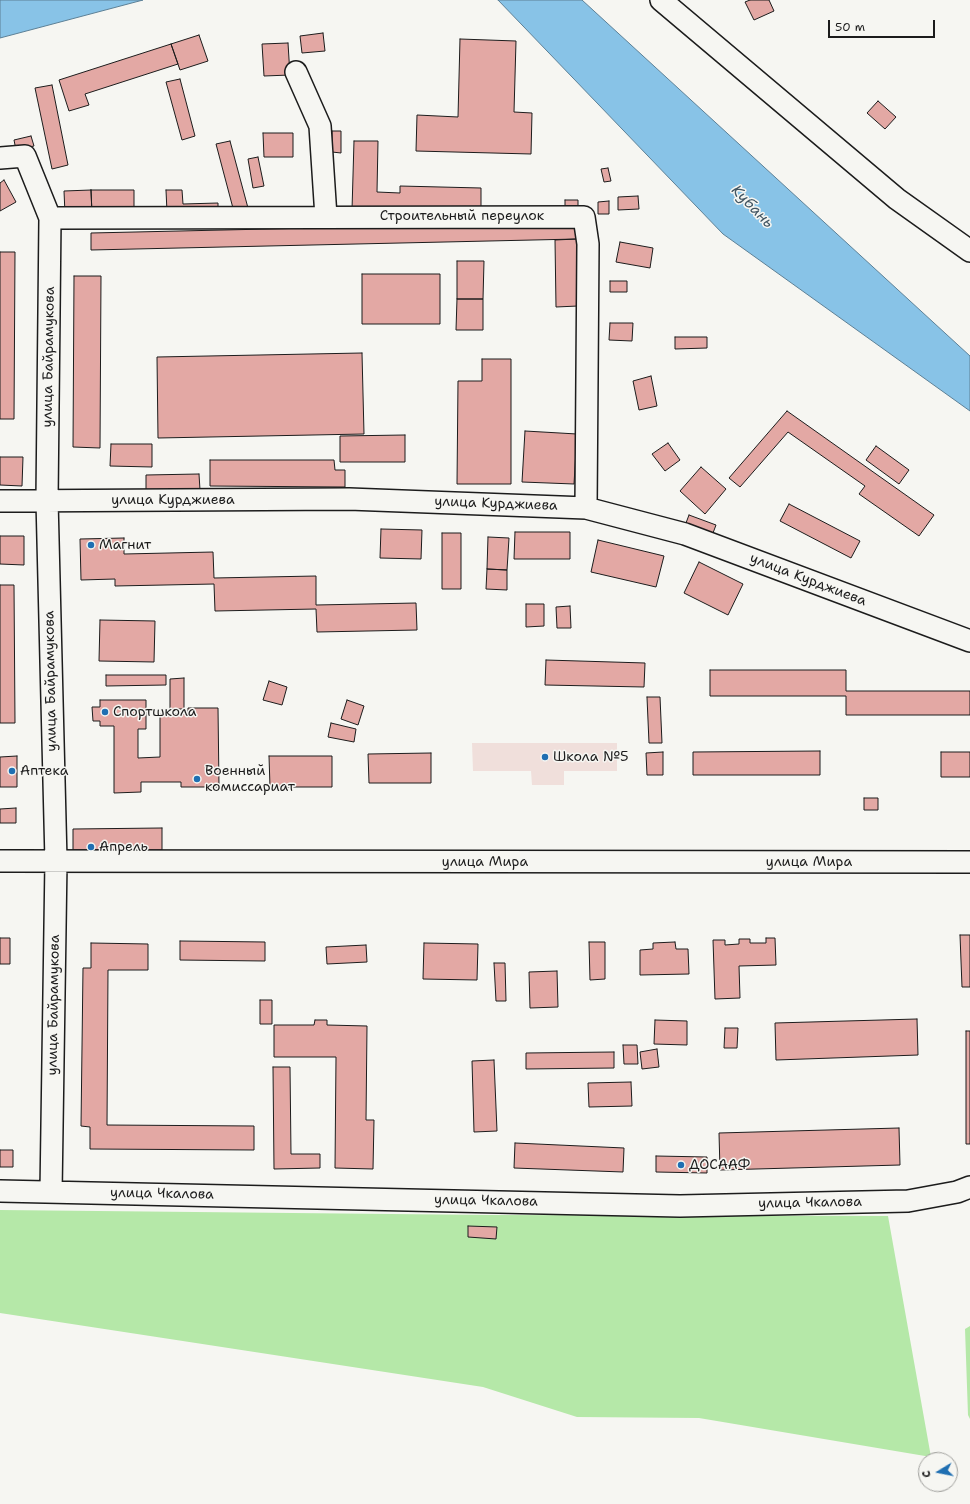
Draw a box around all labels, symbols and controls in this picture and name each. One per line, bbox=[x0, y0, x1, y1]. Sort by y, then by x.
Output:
scale bar bbox=[830, 12, 937, 38]
text: 50 m bbox=[835, 19, 865, 35]
water label: Кубань bbox=[727, 182, 777, 232]
street label: Строительный переулок bbox=[380, 208, 544, 224]
street label: улица Байрамукова bbox=[39, 286, 59, 428]
street label: улица Курджиева bbox=[111, 492, 235, 508]
street label: улица Курджиева bbox=[434, 493, 558, 515]
place label: Магнит bbox=[99, 537, 151, 553]
marker: Магнит bbox=[86, 540, 96, 550]
street label: улица Курджиева bbox=[747, 550, 869, 610]
street label: улица Байрамукова bbox=[41, 610, 61, 752]
place label: Спортшкола bbox=[113, 704, 196, 720]
marker: Спортшкола bbox=[100, 707, 110, 717]
place label: Школа №5 bbox=[553, 749, 629, 765]
marker: Школа №5 bbox=[540, 752, 550, 762]
place label: Аптека bbox=[20, 763, 68, 779]
place label: Военный комиссариат bbox=[205, 763, 295, 796]
marker: Аптека bbox=[7, 766, 17, 776]
marker: Военный комиссариат bbox=[192, 774, 202, 784]
place label: Апрель bbox=[99, 839, 148, 855]
marker: Апрель bbox=[86, 842, 96, 852]
street label: улица Мира bbox=[442, 854, 528, 870]
street label: улица Мира bbox=[766, 854, 852, 870]
street label: улица Байрамукова bbox=[44, 934, 64, 1076]
place label: ДОСААФ bbox=[689, 1157, 750, 1173]
marker: ДОСААФ bbox=[676, 1160, 686, 1170]
street label: улица Чкалова bbox=[110, 1185, 214, 1203]
street label: улица Чкалова bbox=[434, 1192, 538, 1210]
street label: улица Чкалова bbox=[758, 1194, 862, 1212]
north arrow bbox=[918, 1452, 958, 1492]
text: С bbox=[919, 1469, 935, 1479]

